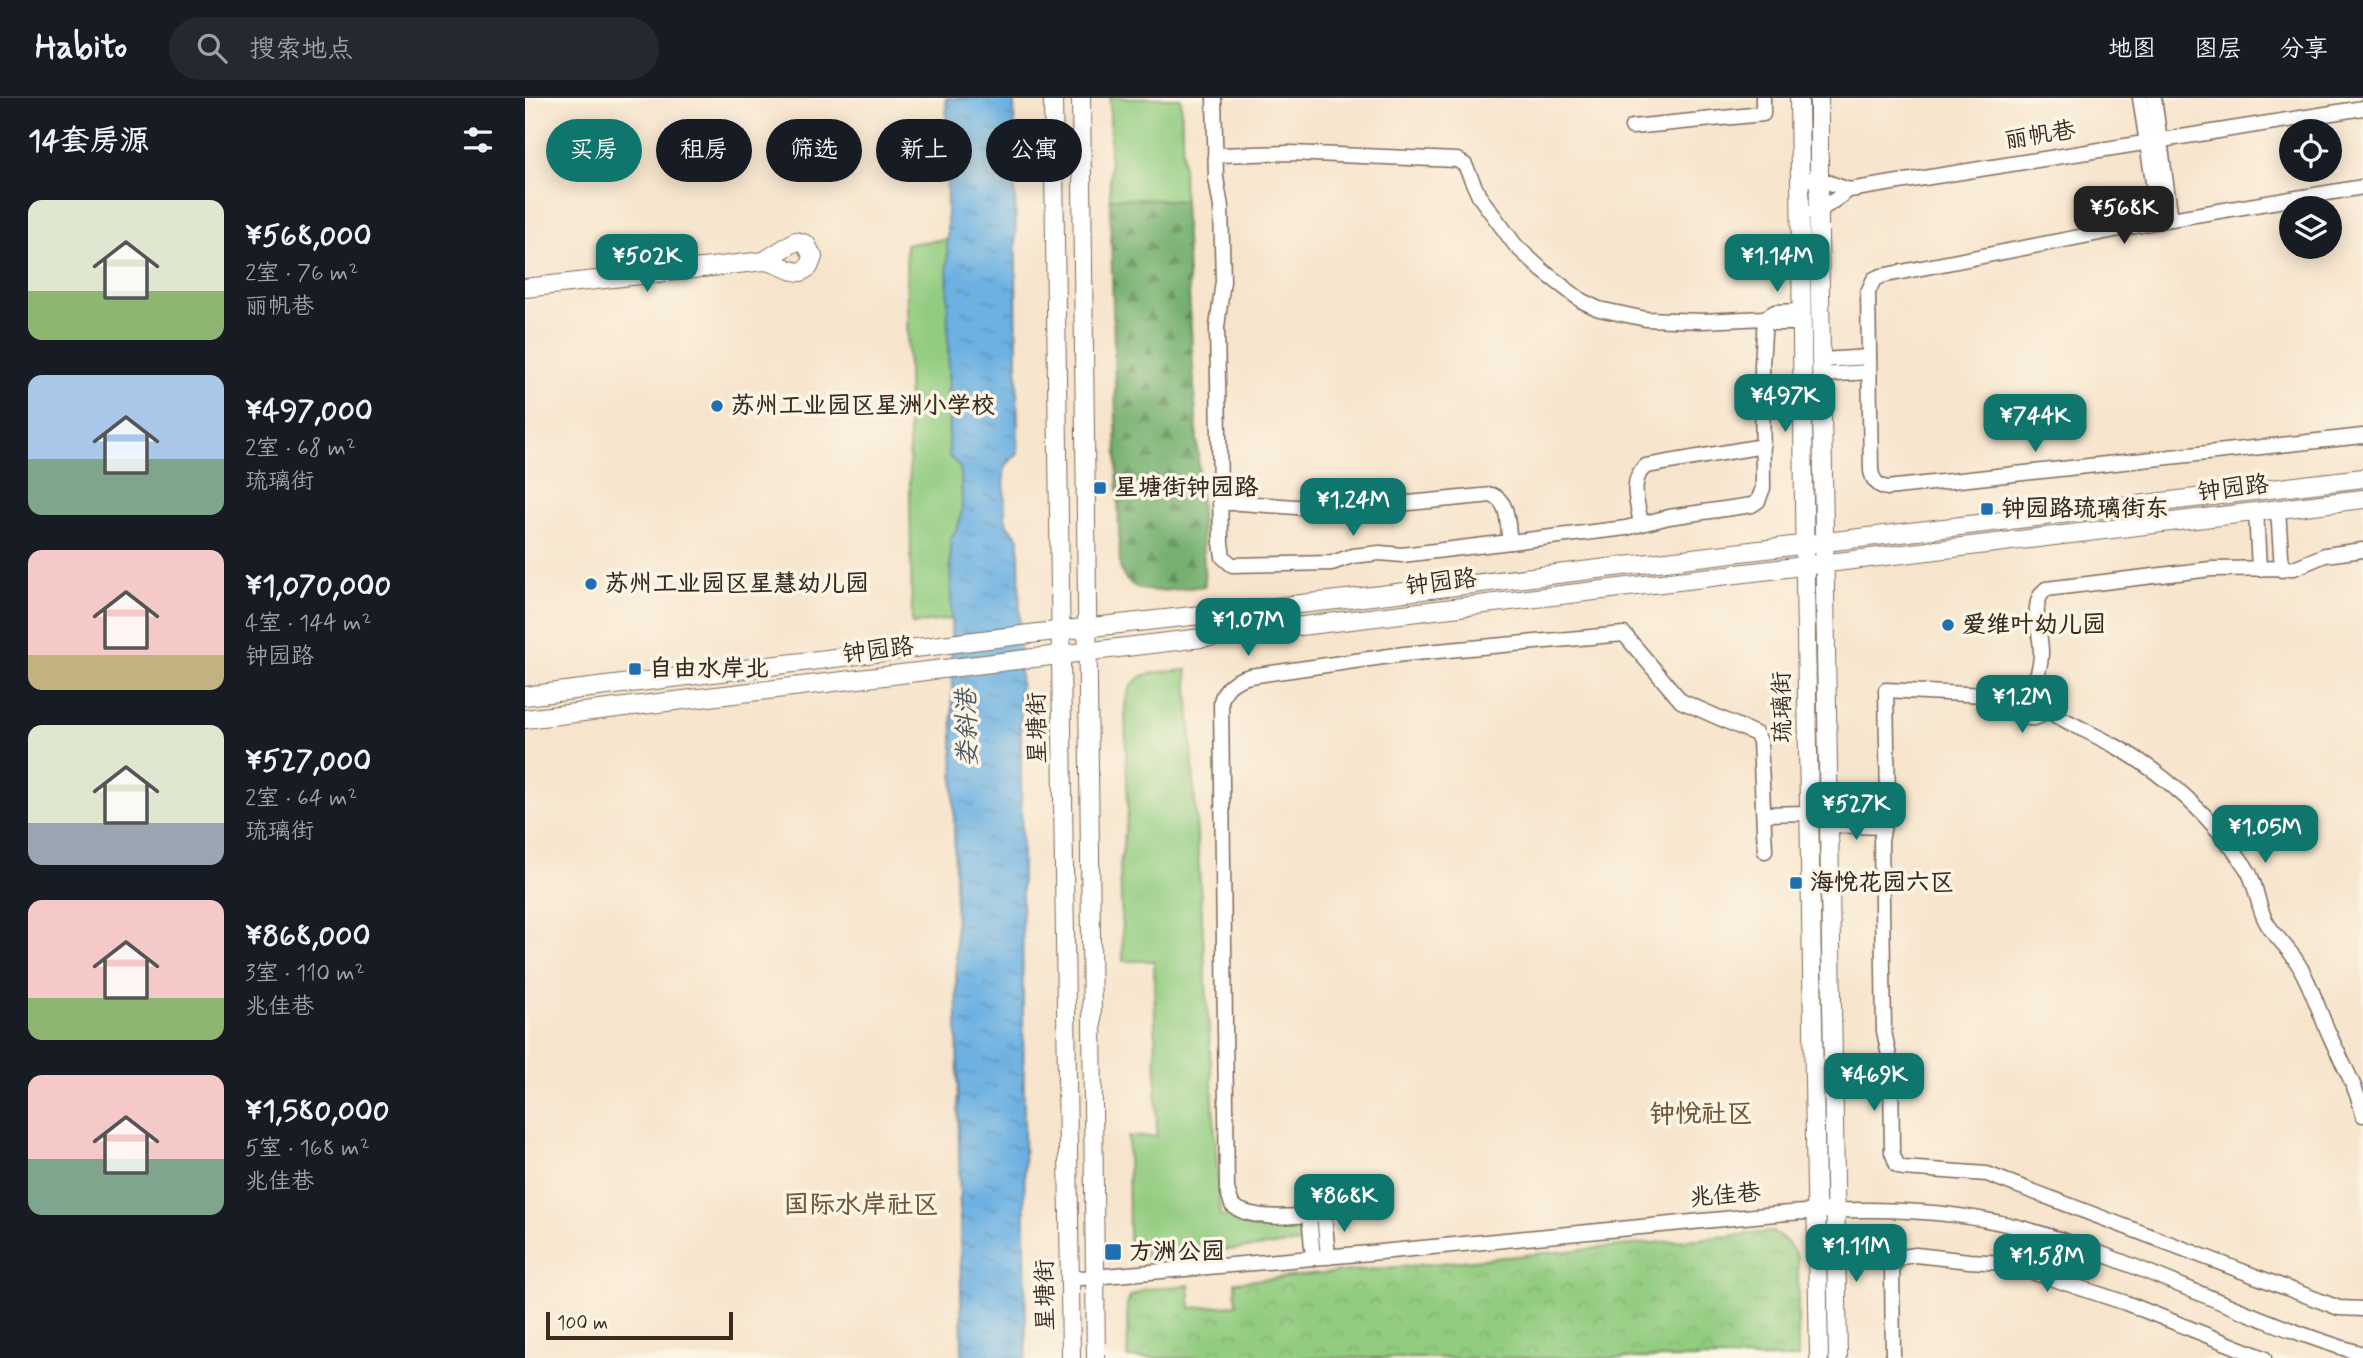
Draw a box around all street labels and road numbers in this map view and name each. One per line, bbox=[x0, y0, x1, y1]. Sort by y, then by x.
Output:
street label: 丽帆巷 bbox=[2002, 115, 2078, 157]
street label: 钟园路 bbox=[2195, 469, 2271, 509]
street label: 钟园路 bbox=[1403, 563, 1479, 603]
street label: 钟园路 bbox=[840, 631, 916, 671]
street label: 琉璃街 bbox=[1767, 671, 1799, 743]
street label: 星塘街 bbox=[1022, 692, 1054, 764]
street label: 兆佳巷 bbox=[1688, 1177, 1762, 1215]
street label: 星塘街 bbox=[1030, 1259, 1062, 1331]

